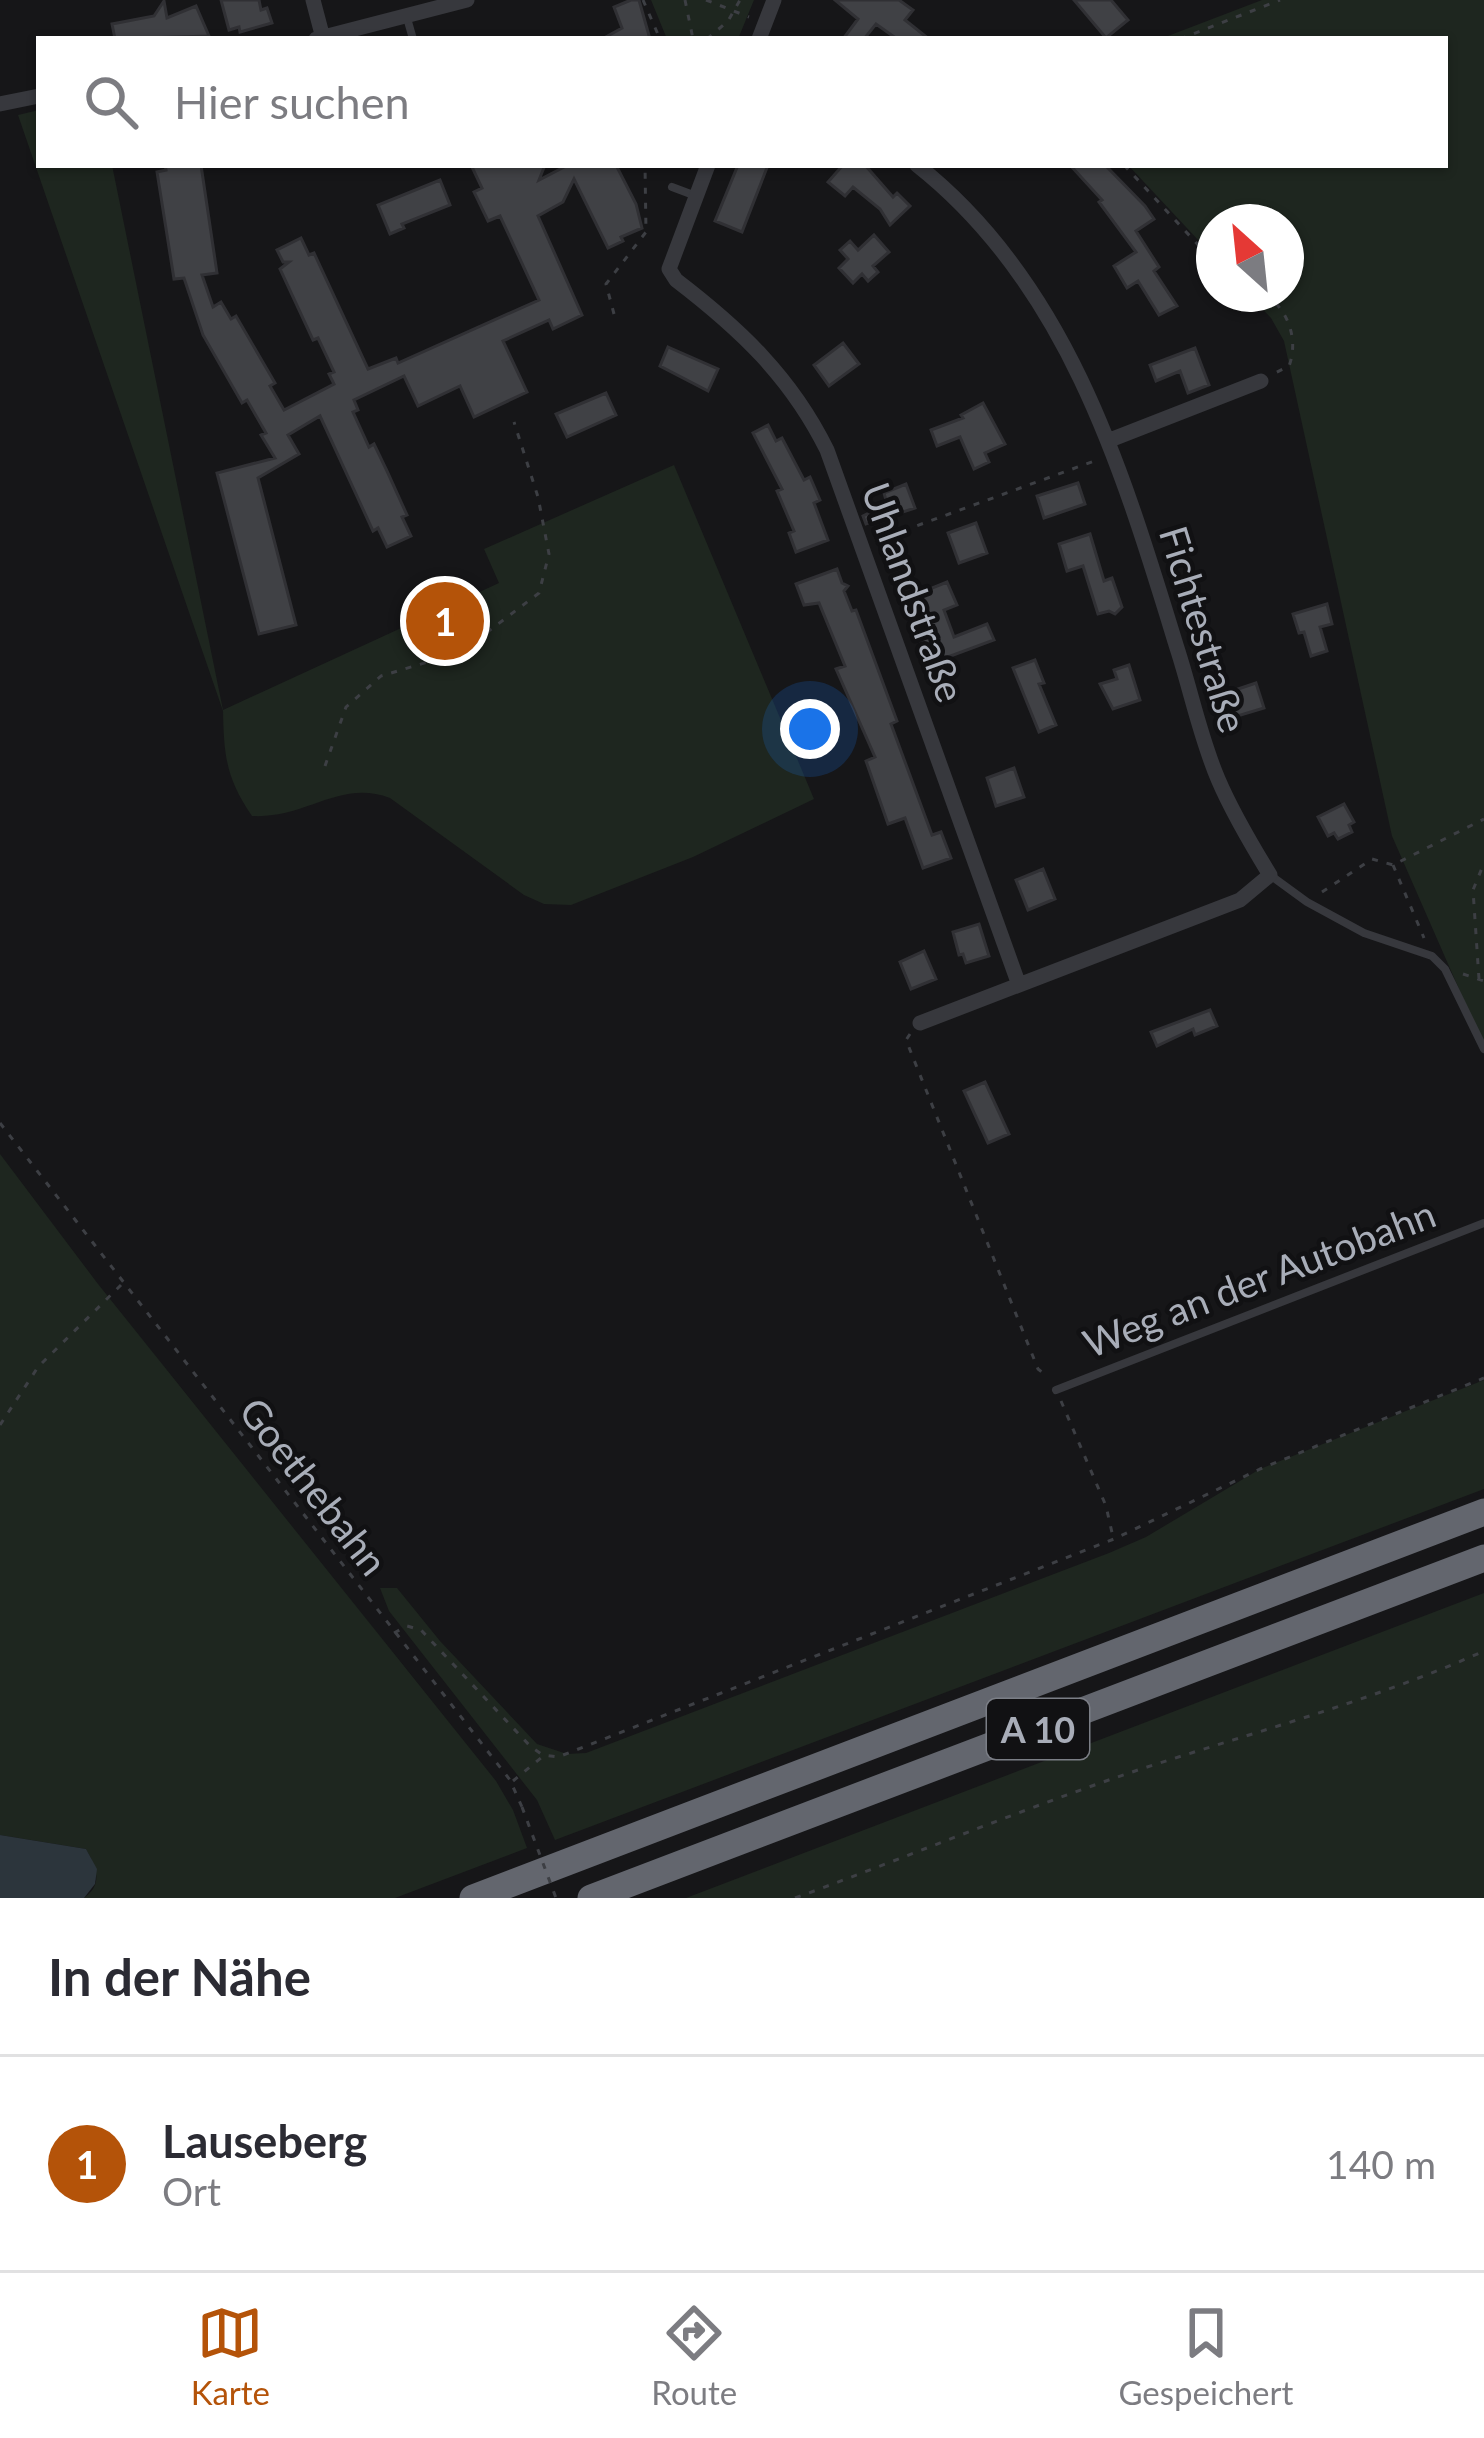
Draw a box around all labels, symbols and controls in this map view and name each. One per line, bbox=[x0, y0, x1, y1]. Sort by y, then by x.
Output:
search box bbox=[36, 36, 1448, 168]
icon: search bbox=[78, 69, 144, 135]
text: Hier suchen bbox=[174, 75, 410, 129]
north arrow bbox=[1196, 204, 1304, 312]
street label: Uhlandstraße bbox=[853, 476, 975, 708]
street label: Fichtestraße bbox=[1151, 520, 1257, 738]
pin: 1 bbox=[406, 576, 484, 666]
your location bbox=[780, 699, 840, 759]
street label: Weg an der Autobahn bbox=[1077, 1190, 1441, 1366]
street label: Goethebahn bbox=[231, 1388, 397, 1584]
road number: A 10 bbox=[987, 1699, 1089, 1759]
text: In der Nähe bbox=[48, 1946, 311, 2007]
text: Lauseberg bbox=[162, 2114, 367, 2168]
text: 1 bbox=[76, 2141, 98, 2187]
text: 140 m bbox=[1326, 2141, 1436, 2187]
text: Ort bbox=[162, 2168, 221, 2214]
tab: Karte bbox=[191, 2300, 270, 2412]
tab: Route bbox=[651, 2300, 737, 2412]
tab: Gespeichert bbox=[1118, 2300, 1293, 2412]

